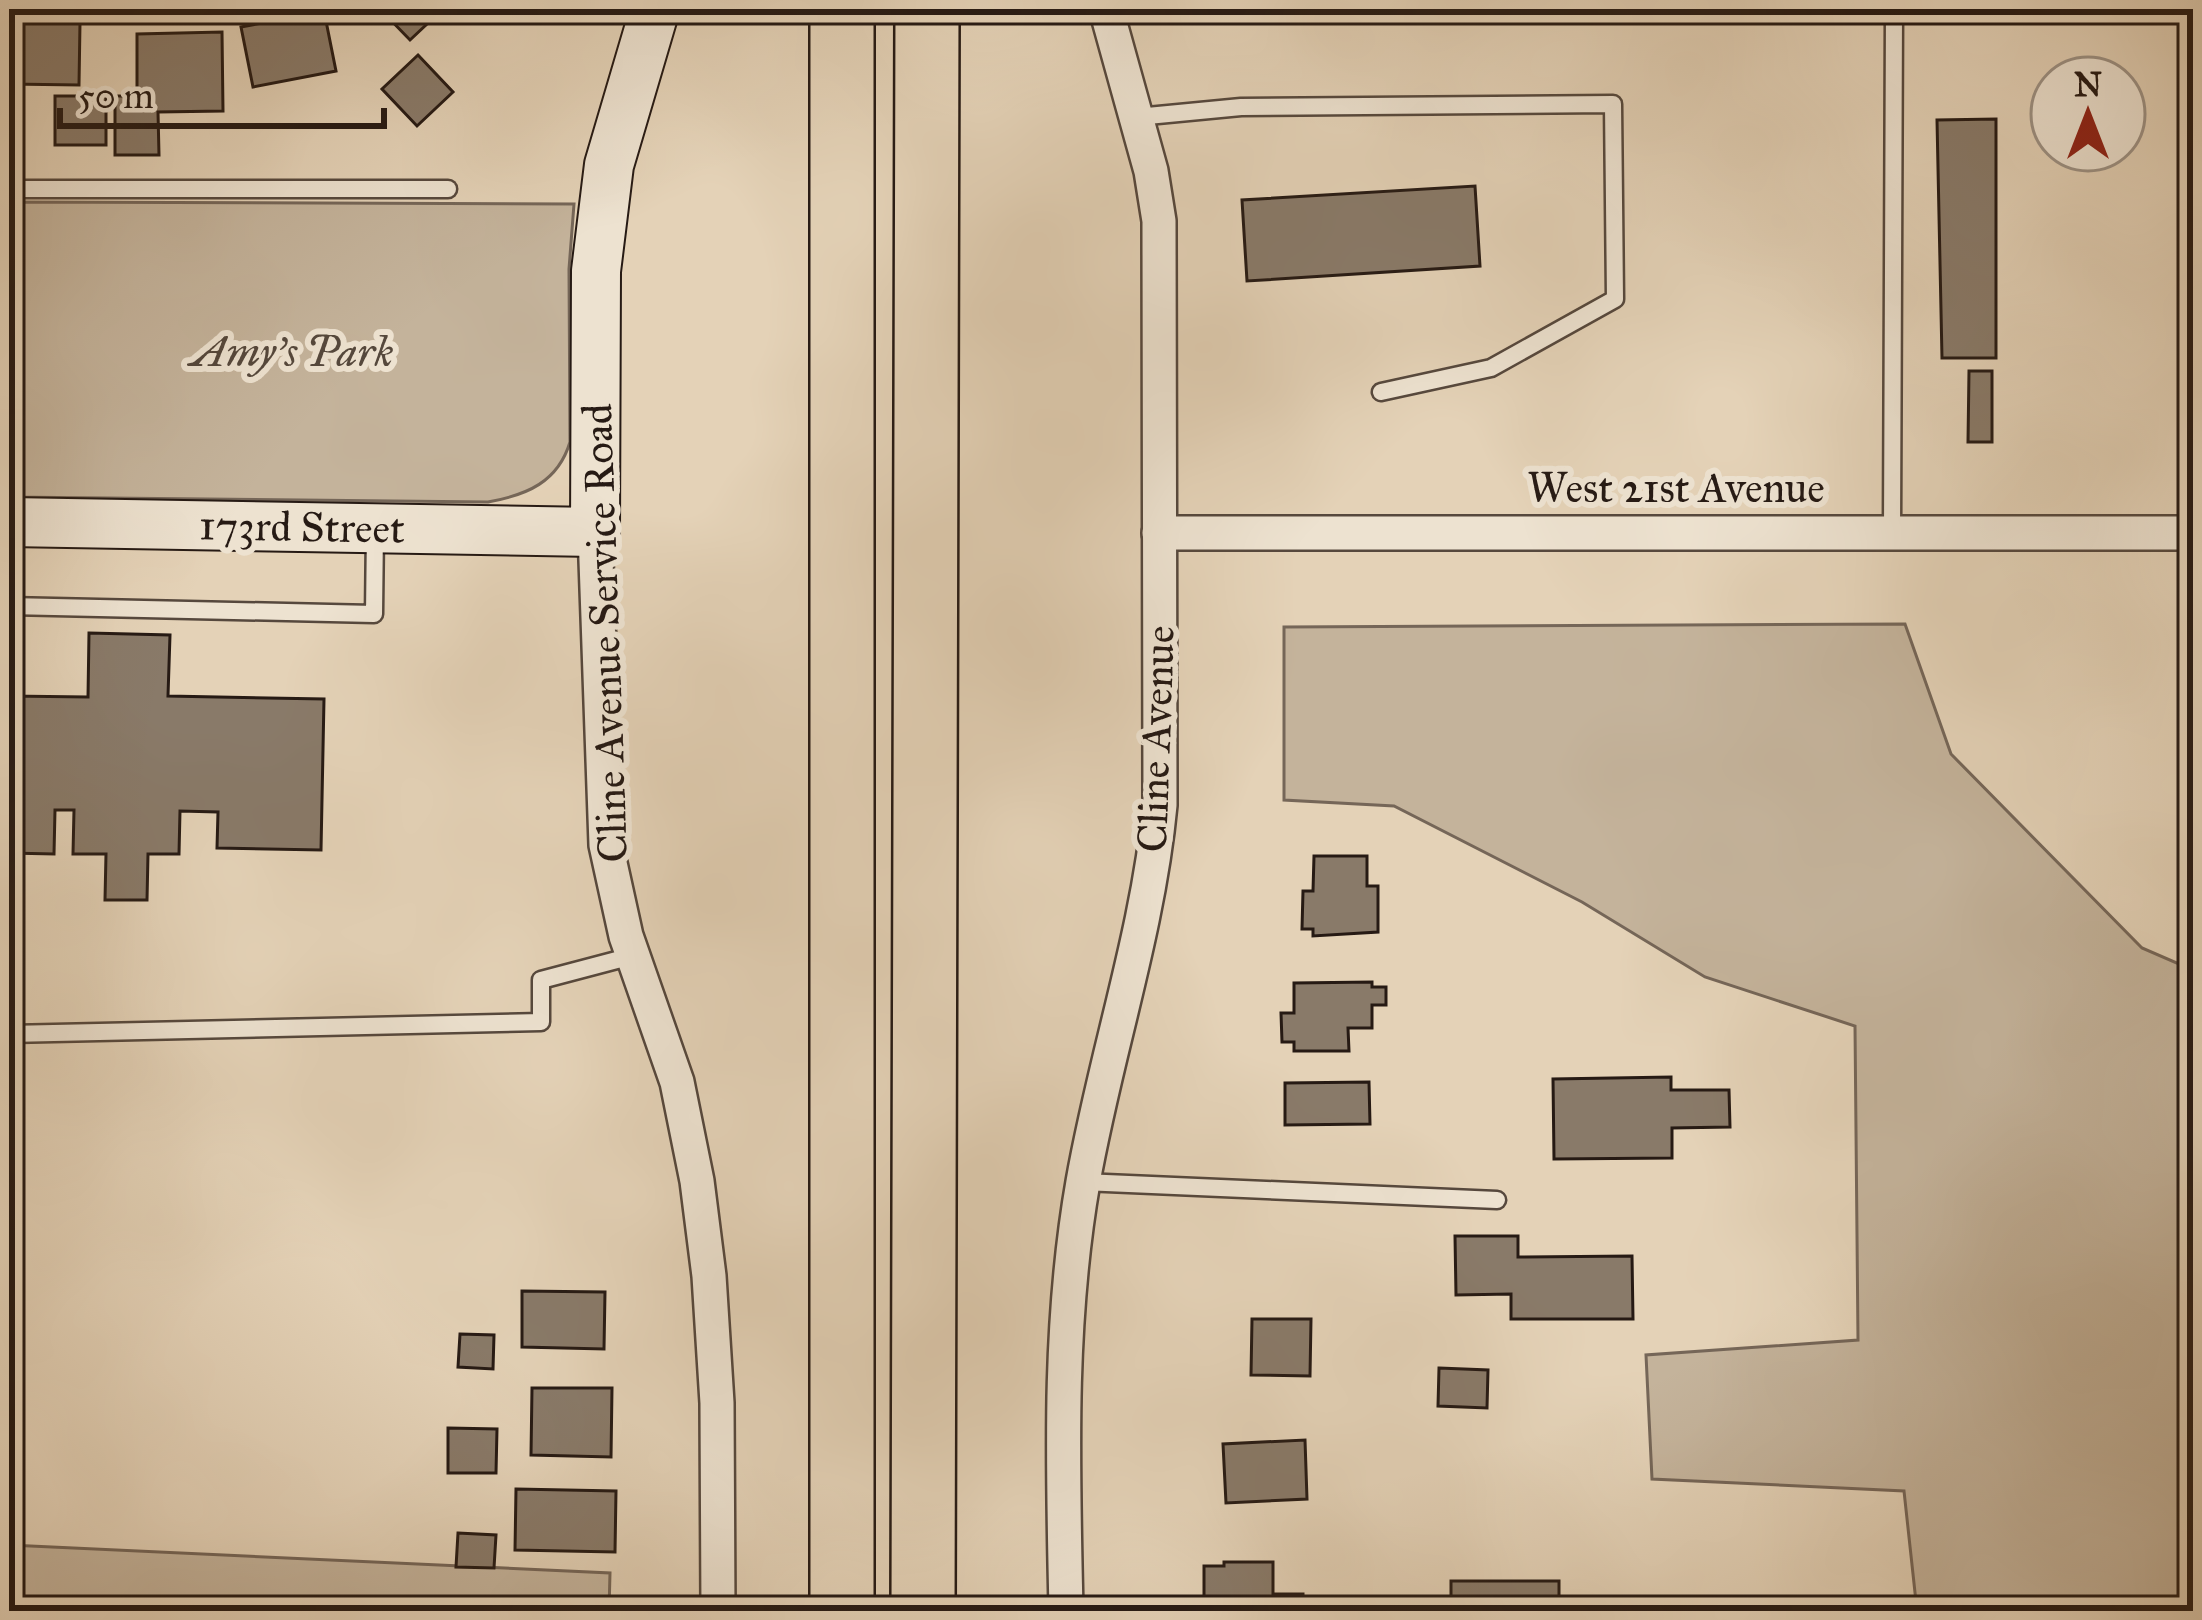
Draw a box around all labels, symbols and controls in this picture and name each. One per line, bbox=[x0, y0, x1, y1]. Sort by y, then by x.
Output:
scale bar bbox=[60, 54, 384, 128]
north arrow bbox=[2028, 54, 2148, 174]
text: N bbox=[2074, 65, 2102, 105]
text: 50 m bbox=[78, 74, 154, 118]
park label: Amy's Park bbox=[187, 326, 394, 378]
street label: Cline Avenue Service Road bbox=[571, 403, 639, 863]
street label: West 21st Avenue bbox=[1527, 462, 1825, 514]
street label: 173rd Street bbox=[199, 499, 405, 555]
street label: Cline Avenue bbox=[1126, 625, 1186, 853]

